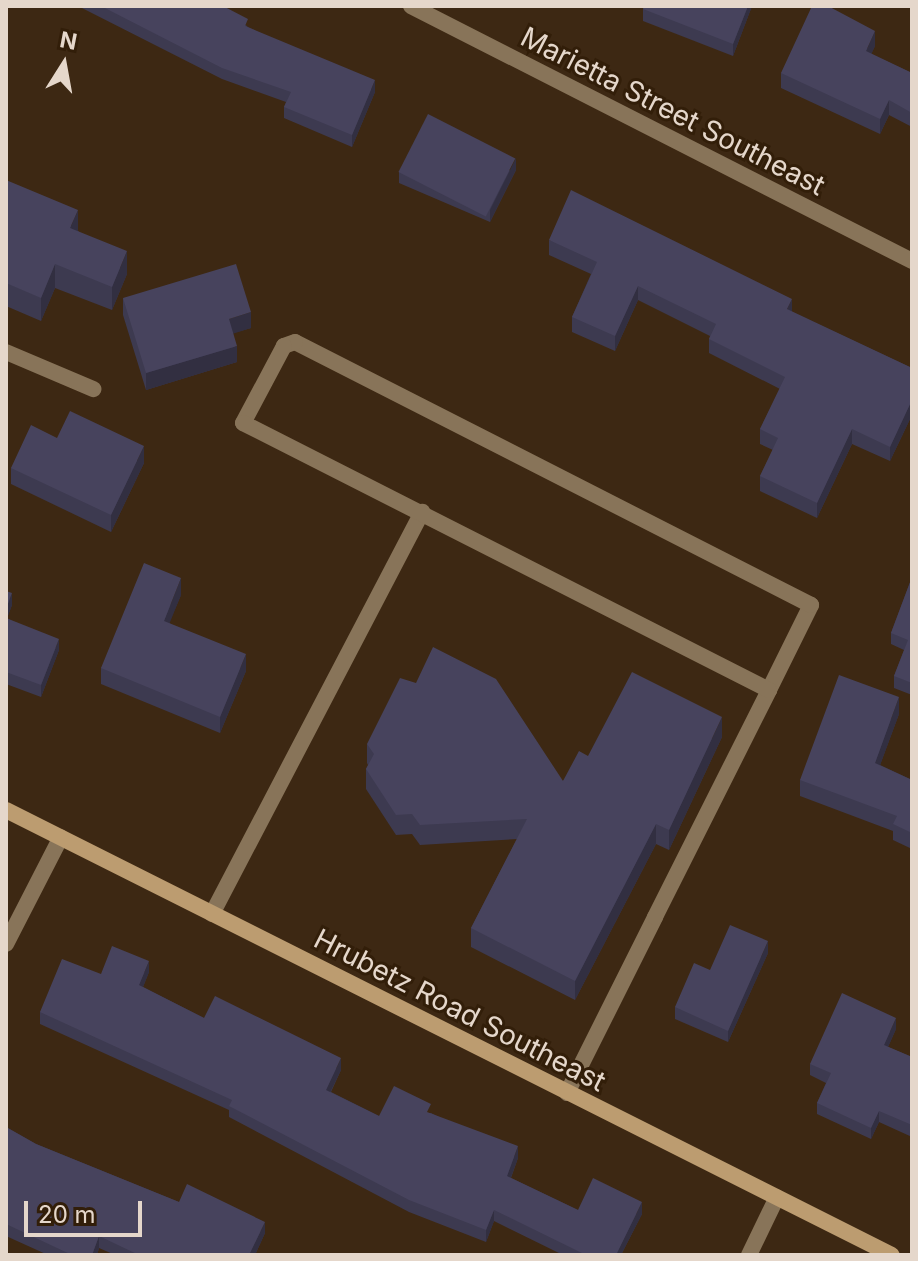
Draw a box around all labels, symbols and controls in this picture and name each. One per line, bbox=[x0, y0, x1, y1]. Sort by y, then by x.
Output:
street label: Marietta Street Southeast bbox=[515, 20, 831, 202]
north arrow bbox=[24, 24, 104, 104]
text: N bbox=[58, 26, 79, 55]
street label: Hrubetz Road Southeast bbox=[309, 922, 611, 1098]
scale bar bbox=[28, 1185, 146, 1235]
text: 20 m bbox=[38, 1200, 96, 1229]

